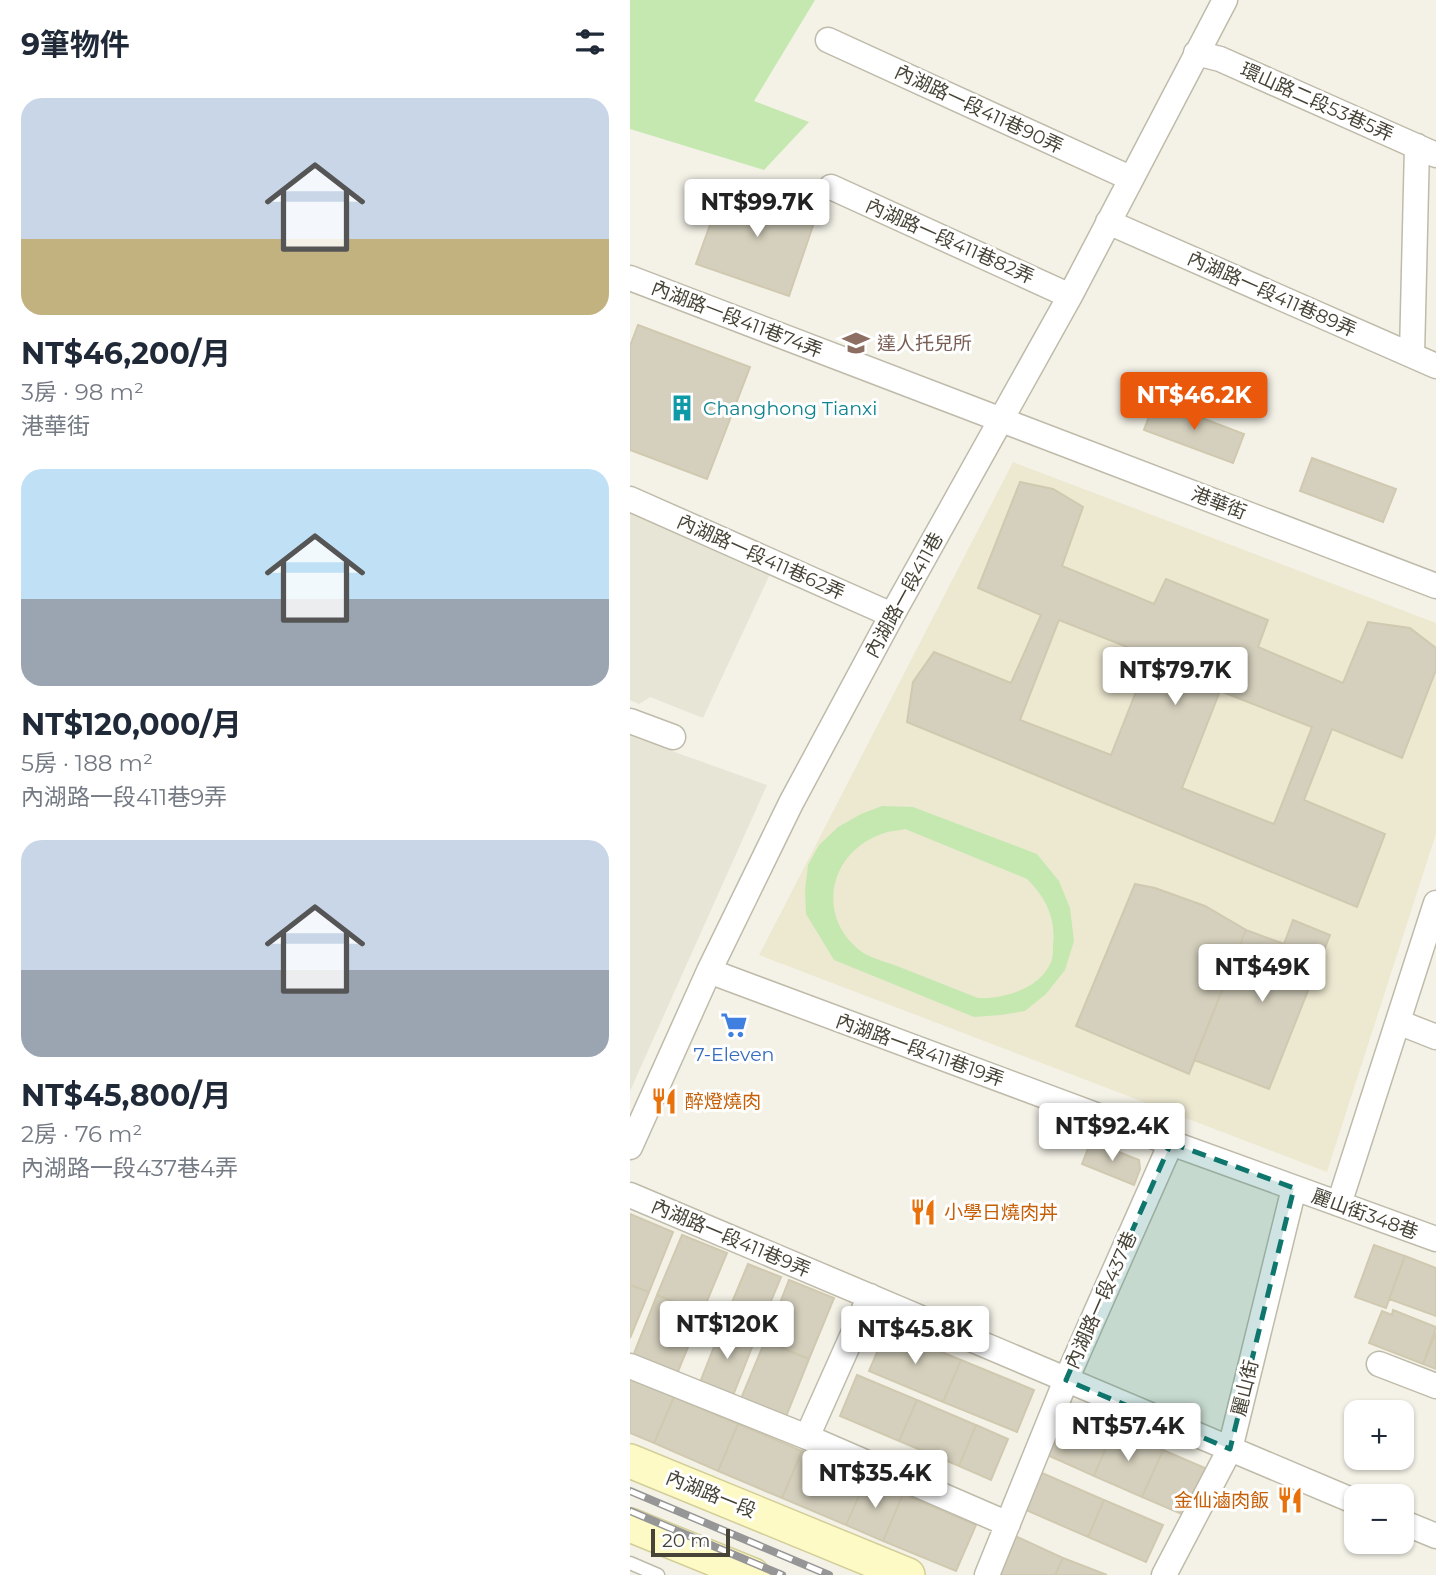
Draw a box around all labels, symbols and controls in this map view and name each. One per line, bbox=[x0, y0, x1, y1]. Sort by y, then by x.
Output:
icon: filters bbox=[571, 23, 609, 61]
text: 9筆物件 bbox=[21, 26, 130, 63]
street label: 環山路二段53巷5弄 bbox=[1237, 58, 1397, 146]
street label: 內湖路一段411巷90弄 bbox=[891, 60, 1067, 158]
icon: home bbox=[252, 144, 378, 270]
pin: NT$99.7K bbox=[685, 180, 829, 239]
text: NT$99.7K bbox=[700, 188, 814, 216]
street label: 內湖路一段411巷82弄 bbox=[862, 194, 1038, 288]
street label: 內湖路一段411巷89弄 bbox=[1184, 246, 1360, 342]
street label: 內湖路一段411巷74弄 bbox=[648, 276, 826, 362]
school or university icon: 達人托兒所 bbox=[841, 328, 871, 358]
place label: 達人托兒所 bbox=[877, 332, 972, 355]
text: NT$46,200/月 bbox=[21, 335, 231, 372]
pin: NT$46.2K bbox=[1122, 372, 1266, 432]
text: 3房 · 98 m² bbox=[21, 378, 144, 406]
text: NT$46.2K bbox=[1136, 381, 1252, 409]
building icon: Changhong Tianxi bbox=[667, 393, 697, 423]
place label: Changhong Tianxi bbox=[703, 397, 877, 420]
text: 港華街 bbox=[21, 412, 90, 440]
street label: 港華街 bbox=[1188, 482, 1250, 524]
street label: 內湖路一段411巷62弄 bbox=[674, 510, 848, 604]
icon: home bbox=[252, 515, 378, 641]
street label: 內湖路一段411巷 bbox=[860, 528, 948, 662]
pin: NT$79.7K bbox=[1103, 648, 1247, 707]
text: NT$79.7K bbox=[1119, 656, 1231, 684]
text: NT$120,000/月 bbox=[21, 706, 242, 743]
text: 5房 · 188 m² bbox=[21, 749, 153, 777]
text: 內湖路一段411巷9弄 bbox=[21, 783, 227, 811]
icon: home bbox=[252, 886, 378, 1012]
pin: NT$49K bbox=[1205, 944, 1319, 1004]
text: NT$49K bbox=[1214, 953, 1310, 981]
street label: 內湖路一段411巷19弄 bbox=[833, 1009, 1007, 1091]
supermarket icon: 7-Eleven bbox=[719, 1010, 749, 1040]
place label: 7-Eleven bbox=[694, 1043, 774, 1066]
text: NT$45,800/月 bbox=[21, 1077, 231, 1114]
restaurant icon: 醉燈燒肉 bbox=[649, 1086, 679, 1116]
place label: 醉燈燒肉 bbox=[685, 1090, 761, 1113]
pin: NT$92.4K bbox=[1040, 1104, 1184, 1163]
text: NT$92.4K bbox=[1055, 1112, 1169, 1140]
text: 2房 · 76 m² bbox=[21, 1120, 142, 1148]
text: 內湖路一段437巷4弄 bbox=[21, 1154, 238, 1182]
street label: 麗山街348巷 bbox=[1309, 1184, 1421, 1244]
street label: 內湖路一段411巷9弄 bbox=[648, 1194, 814, 1282]
restaurant icon: 小學日燒肉丼 bbox=[908, 1197, 938, 1227]
place label: 小學日燒肉丼 bbox=[944, 1201, 1058, 1224]
street label: 內湖路一段437巷 bbox=[1060, 1228, 1142, 1372]
pin: NT$120K bbox=[662, 1302, 792, 1361]
pin: NT$45.8K bbox=[843, 1306, 987, 1366]
text: NT$120K bbox=[676, 1310, 778, 1338]
text: NT$45.8K bbox=[857, 1315, 973, 1343]
street label: 麗山街 bbox=[1227, 1358, 1263, 1418]
map controls bbox=[1344, 1400, 1414, 1554]
button: + bbox=[1344, 1400, 1414, 1470]
pin: NT$57.4K bbox=[1056, 1404, 1200, 1463]
text: NT$57.4K bbox=[1072, 1412, 1184, 1440]
pin: NT$35.4K bbox=[803, 1450, 947, 1510]
text: NT$35.4K bbox=[818, 1459, 932, 1487]
street label: 內湖路一段 bbox=[663, 1466, 759, 1522]
button: − bbox=[1344, 1484, 1414, 1554]
restaurant icon: 金仙滷肉飯 bbox=[1275, 1485, 1305, 1515]
place label: 金仙滷肉飯 bbox=[1174, 1489, 1269, 1512]
scale bar bbox=[651, 1526, 730, 1558]
text: 20 m bbox=[662, 1529, 710, 1552]

